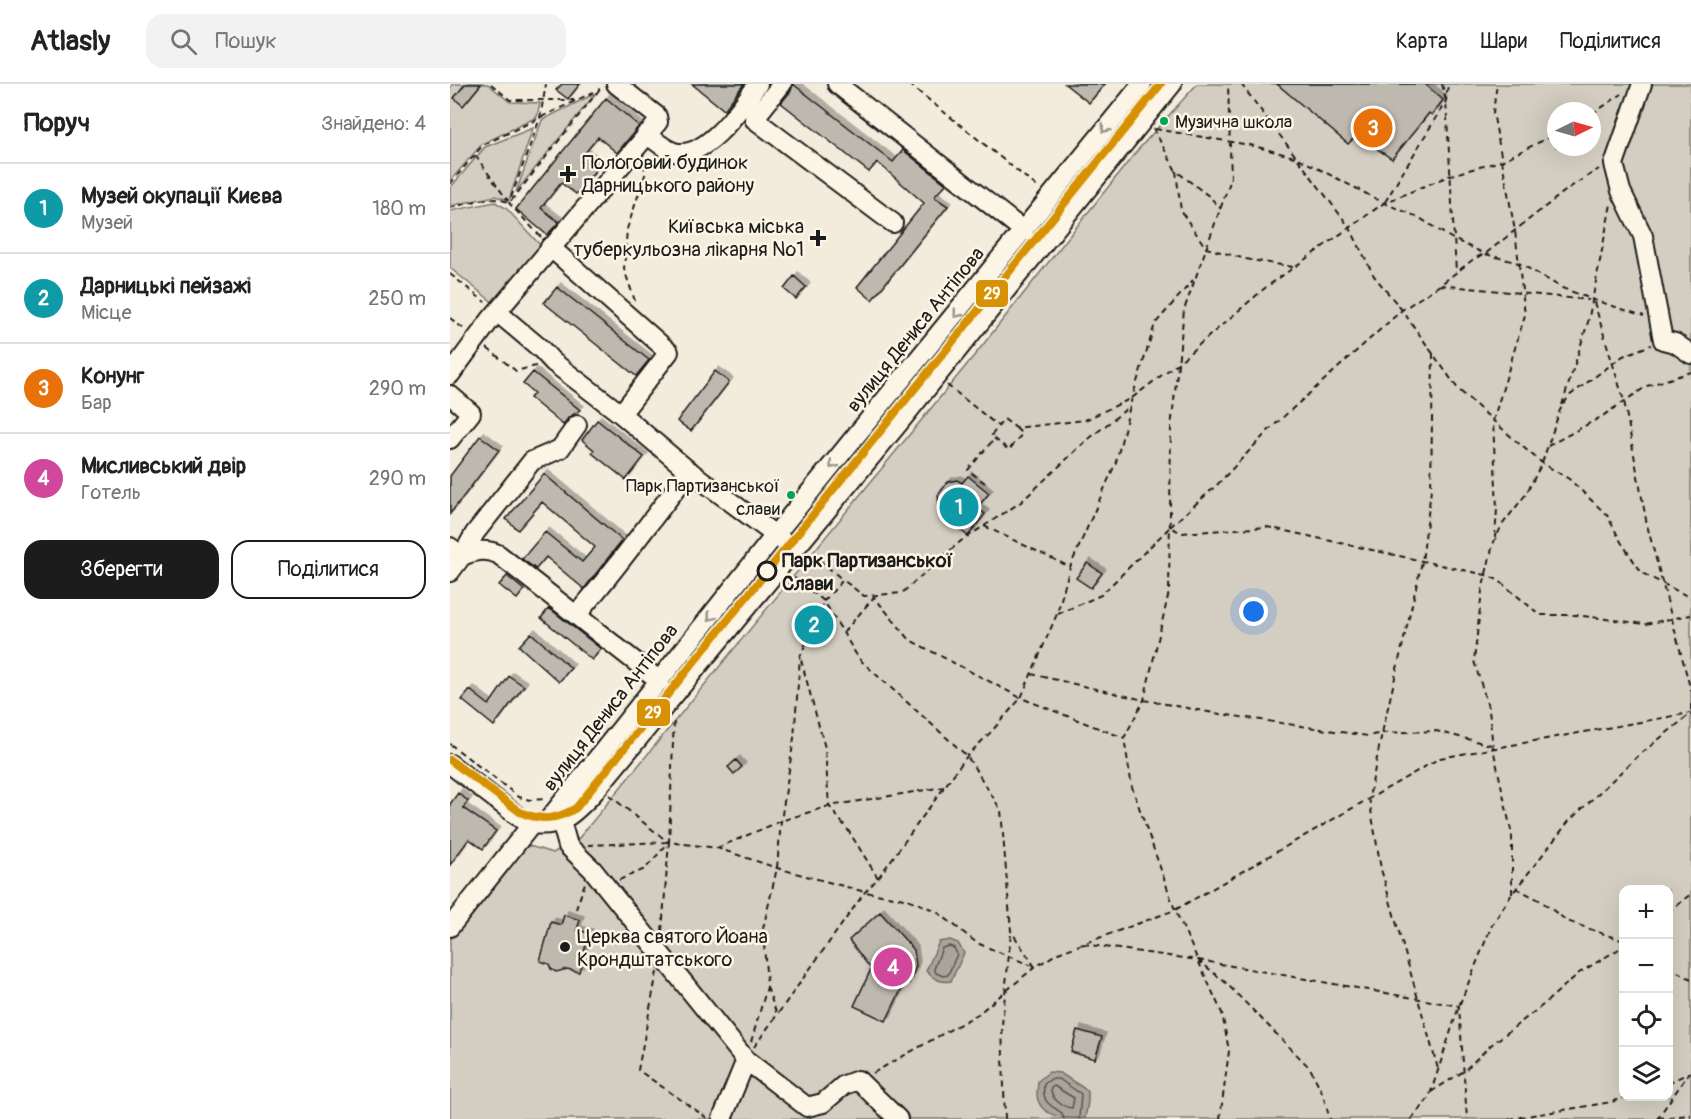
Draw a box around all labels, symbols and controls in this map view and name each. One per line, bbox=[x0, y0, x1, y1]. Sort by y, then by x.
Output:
search box bbox=[146, 14, 566, 68]
text: Atlasly bbox=[30, 24, 110, 59]
icon: search bbox=[167, 25, 200, 58]
text: Пошук bbox=[215, 27, 277, 55]
text: Карта bbox=[1396, 28, 1448, 55]
text: Шари bbox=[1481, 28, 1527, 55]
text: Поділитися bbox=[1560, 28, 1661, 55]
north arrow bbox=[1547, 102, 1601, 156]
pin: 3 bbox=[1354, 106, 1392, 150]
text: Поруч bbox=[24, 107, 90, 139]
text: Знайдено: 4 bbox=[321, 111, 426, 136]
place label: Музична школа bbox=[1175, 111, 1292, 134]
marker: Музична школа bbox=[1158, 115, 1170, 127]
one-way arrow bbox=[1101, 122, 1112, 133]
place label: Пологовий будинок Дарницького району bbox=[581, 150, 754, 198]
marker: Пологовий будинок Дарницького району bbox=[559, 165, 577, 183]
text: Музей окупації Києва bbox=[81, 182, 282, 210]
text: 1 bbox=[40, 196, 47, 221]
text: 180 m bbox=[372, 196, 426, 221]
text: Музей bbox=[81, 210, 133, 235]
place label: Київська міська туберкульозна лікарня №1 bbox=[573, 214, 804, 262]
marker: Київська міська туберкульозна лікарня №1 bbox=[809, 229, 827, 247]
street label: вулиця Дениса Антіпова bbox=[841, 242, 990, 417]
text: Дарницькі пейзажі bbox=[81, 272, 251, 300]
line badge: 29 bbox=[975, 279, 1009, 308]
text: 29 bbox=[983, 284, 1001, 304]
text: 2 bbox=[38, 286, 49, 311]
text: 250 m bbox=[368, 286, 426, 311]
text: Місце bbox=[81, 300, 132, 325]
one-way arrow bbox=[953, 307, 964, 318]
text: Конунг bbox=[81, 362, 144, 390]
text: 3 bbox=[38, 376, 49, 401]
text: 290 m bbox=[369, 376, 426, 401]
text: Бар bbox=[81, 390, 112, 415]
text: Мисливський двір bbox=[81, 452, 246, 480]
one-way arrow bbox=[830, 458, 841, 469]
text: 4 bbox=[38, 466, 49, 491]
text: 290 m bbox=[369, 466, 426, 491]
place label: Парк Партизанської слави bbox=[626, 475, 780, 521]
text: Готель bbox=[81, 480, 141, 505]
pin: 1 bbox=[940, 484, 978, 530]
marker: Парк Партизанської слави bbox=[785, 489, 797, 501]
button: Зберегти bbox=[24, 540, 219, 599]
button: Поділитися bbox=[231, 540, 426, 599]
place label: Парк Партизанської Слави bbox=[782, 548, 953, 596]
marker: Парк Партизанської Слави bbox=[757, 561, 777, 581]
your location bbox=[1239, 597, 1268, 626]
pin: 2 bbox=[794, 602, 834, 648]
one-way arrow bbox=[707, 610, 718, 621]
street label: вулиця Дениса Антіпова bbox=[537, 619, 683, 796]
line badge: 29 bbox=[636, 698, 671, 727]
text: 29 bbox=[644, 703, 662, 723]
map controls bbox=[1619, 885, 1673, 1101]
button: + bbox=[1619, 885, 1673, 939]
place label: Церква святого Йоана Крондштатського bbox=[577, 924, 768, 972]
button: − bbox=[1619, 939, 1673, 993]
marker: Церква святого Йоана Крондштатського bbox=[558, 940, 572, 954]
pin: 4 bbox=[874, 944, 912, 990]
button: locate bbox=[1619, 993, 1673, 1047]
button: layers bbox=[1619, 1047, 1673, 1101]

